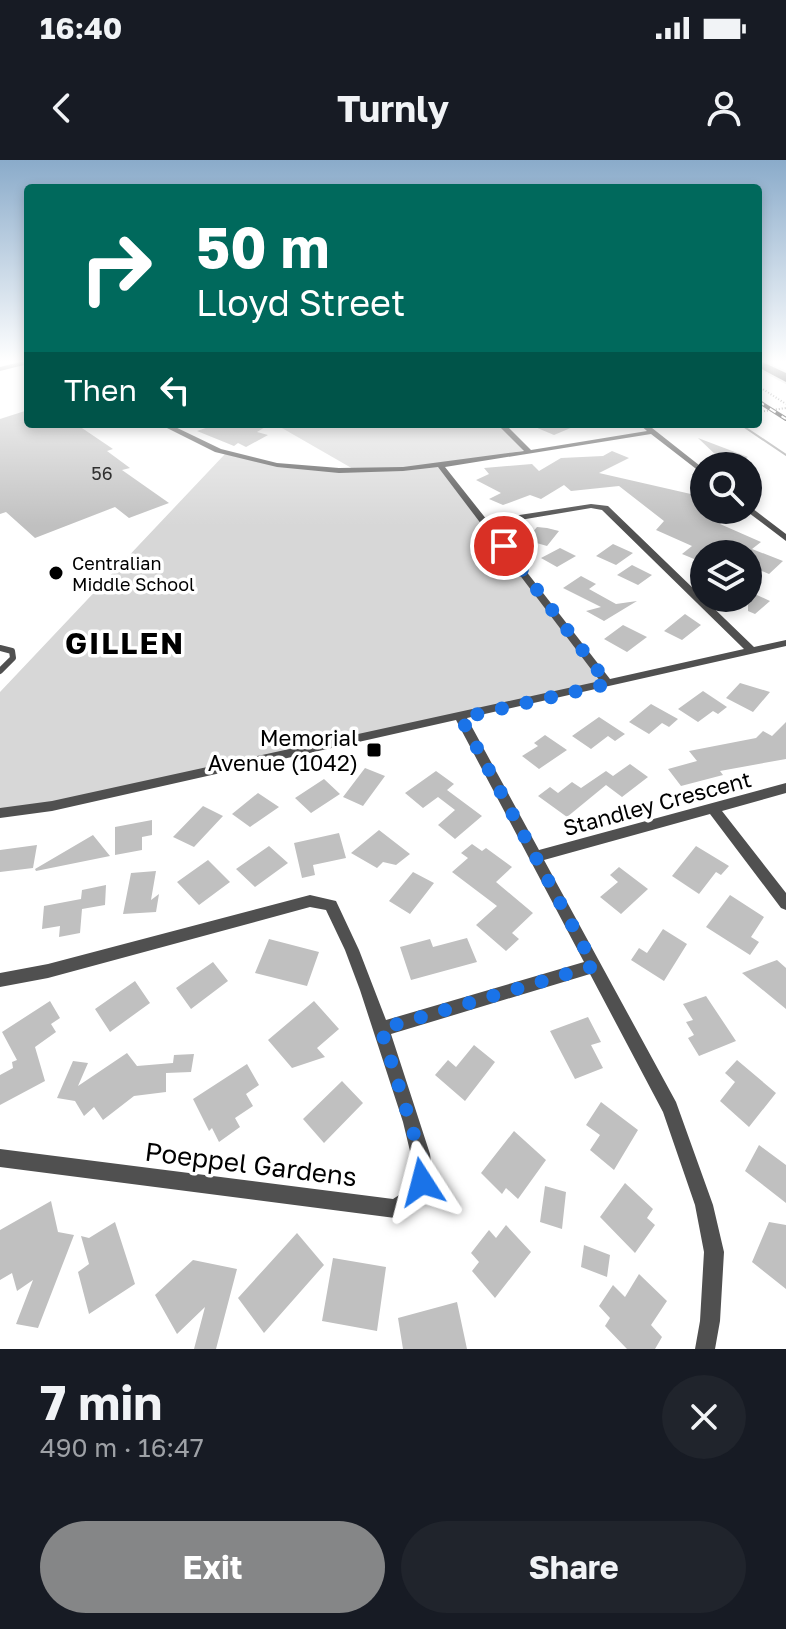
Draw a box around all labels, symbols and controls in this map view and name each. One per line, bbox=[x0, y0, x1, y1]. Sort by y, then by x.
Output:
text: 16:40 bbox=[40, 10, 122, 46]
icon: back bbox=[40, 86, 84, 130]
icon: person bbox=[702, 86, 746, 130]
text: Turnly bbox=[337, 87, 449, 130]
text: 50 m bbox=[196, 213, 330, 280]
icon: right bbox=[64, 216, 168, 320]
text: Lloyd Street bbox=[196, 281, 405, 324]
icon: left bbox=[153, 368, 197, 412]
text: Then bbox=[64, 372, 137, 408]
map controls bbox=[690, 452, 762, 612]
button: search bbox=[690, 452, 762, 524]
house number: 56 bbox=[91, 462, 113, 484]
pin bbox=[470, 512, 538, 580]
icon: arrive bbox=[482, 524, 526, 568]
button: layers bbox=[690, 540, 762, 612]
place label: Centralian Middle School bbox=[72, 552, 195, 595]
marker: Centralian Middle School bbox=[47, 564, 65, 582]
district label: GILLEN bbox=[65, 625, 185, 661]
place label: Memorial Avenue (1042) bbox=[208, 724, 358, 776]
marker: Memorial Avenue (1042) bbox=[365, 741, 383, 759]
street label: Standley Crescent bbox=[560, 765, 754, 841]
street label: Poeppel Gardens bbox=[143, 1136, 359, 1192]
position arrow bbox=[380, 1140, 464, 1224]
text: 7 min bbox=[40, 1373, 162, 1431]
button: close bbox=[662, 1375, 746, 1459]
text: 490 m · 16:47 bbox=[40, 1432, 204, 1463]
button: Exit bbox=[40, 1521, 385, 1613]
button: Share bbox=[401, 1521, 746, 1613]

